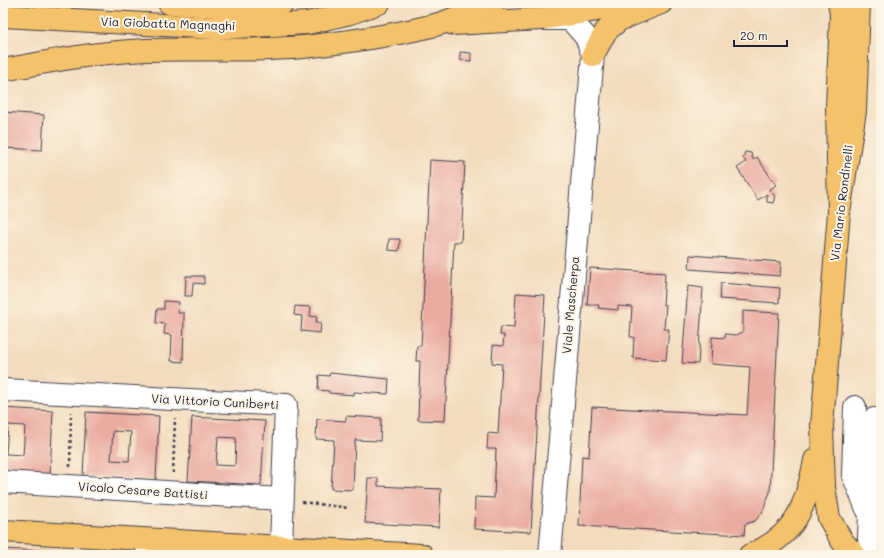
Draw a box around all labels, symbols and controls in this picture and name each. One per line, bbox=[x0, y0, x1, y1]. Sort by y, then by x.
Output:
street label: Via Giobatta Magnaghi bbox=[100, 13, 236, 33]
scale bar bbox=[734, 22, 787, 48]
text: 20 m bbox=[740, 27, 768, 43]
street label: Via Mario Rondinelli bbox=[826, 144, 856, 262]
street label: Viale Mascherpa bbox=[558, 255, 582, 355]
street label: Via Vittorio Cuniberti bbox=[151, 390, 279, 412]
street label: Vicolo Cesare Battisti bbox=[78, 477, 209, 503]

